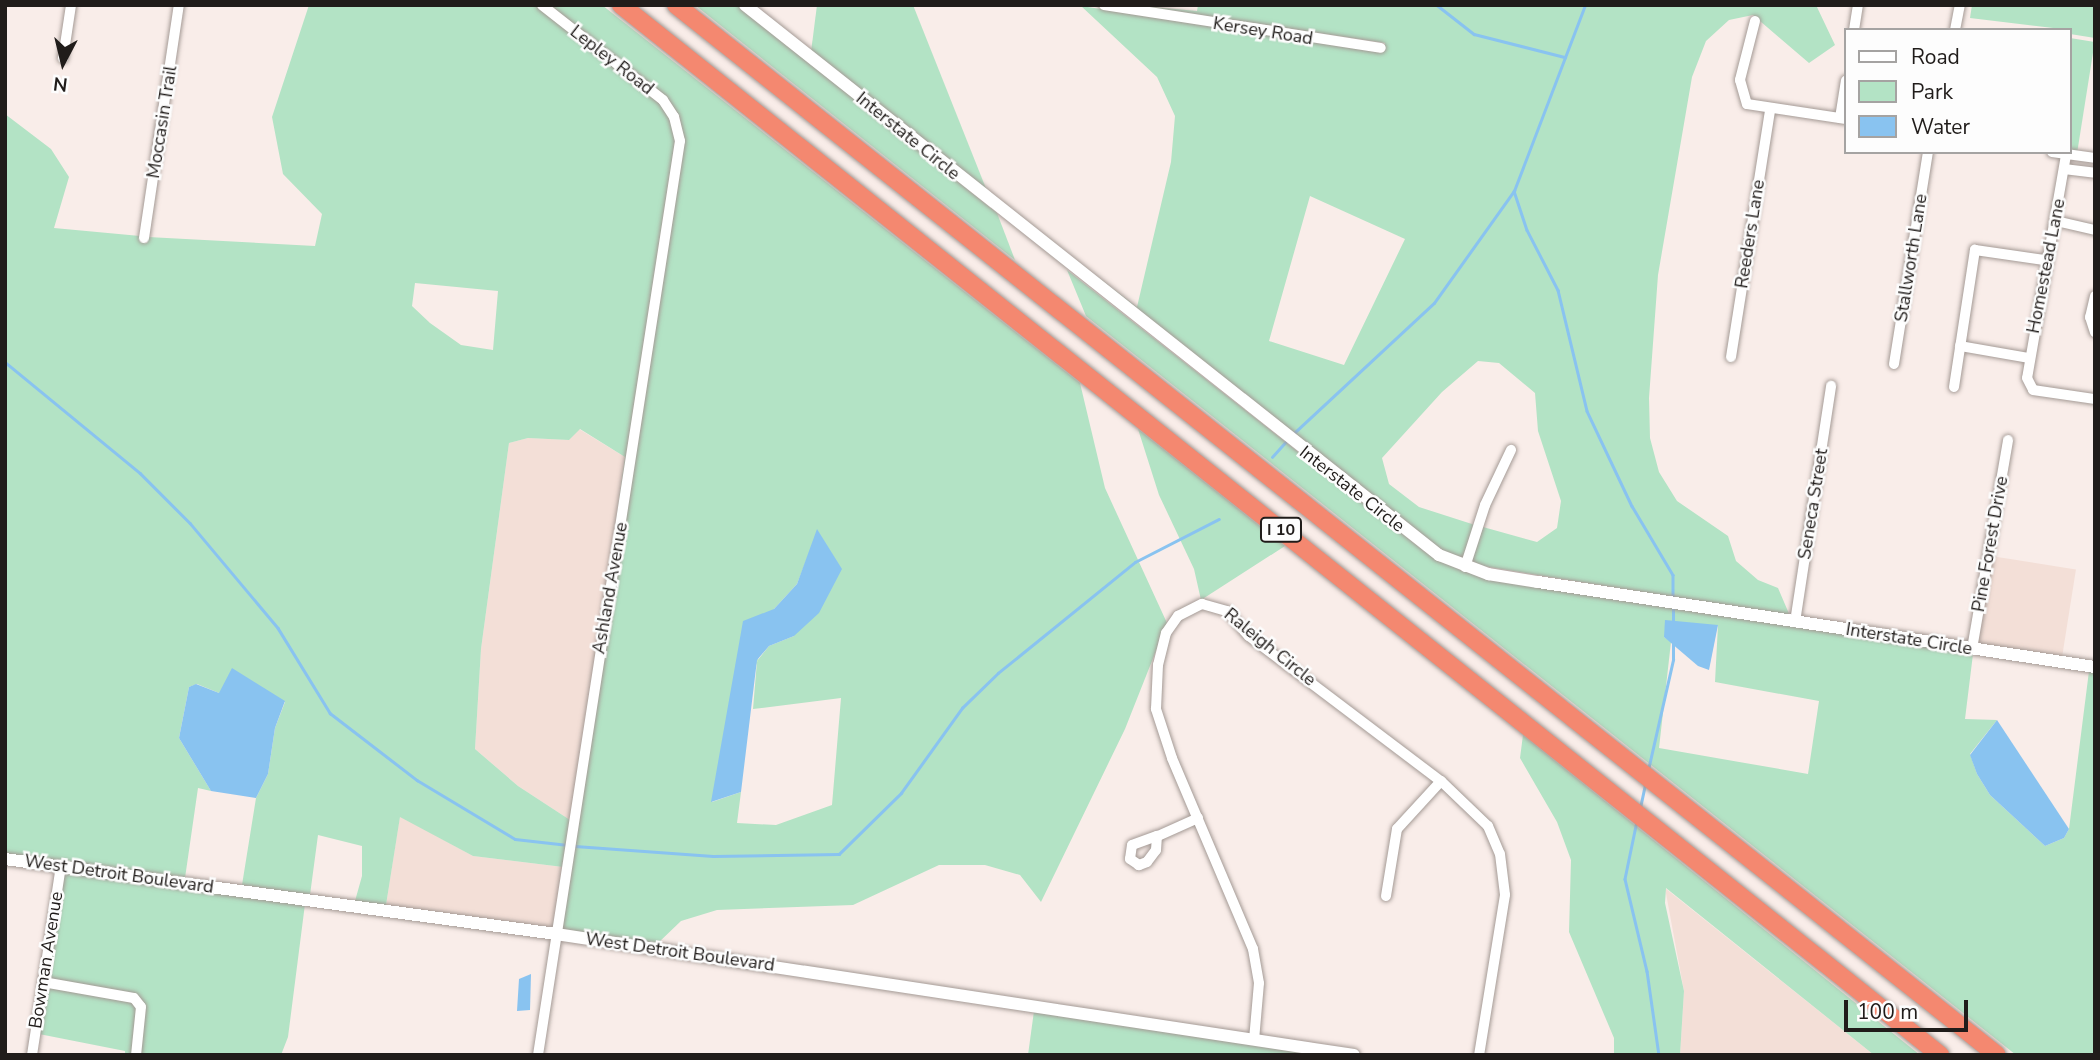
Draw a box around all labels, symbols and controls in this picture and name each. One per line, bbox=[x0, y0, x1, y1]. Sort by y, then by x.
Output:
street label: Kersey Road bbox=[1212, 12, 1314, 50]
street label: Lepley Road bbox=[566, 21, 658, 99]
north arrow bbox=[28, 28, 98, 98]
legend bbox=[1844, 28, 2072, 154]
text: Road bbox=[1911, 43, 1960, 71]
street label: Moccasin Trail bbox=[142, 64, 182, 180]
text: N bbox=[52, 70, 69, 98]
text: Park bbox=[1911, 78, 1953, 106]
street label: Interstate Circle bbox=[852, 87, 964, 185]
text: Water bbox=[1911, 113, 1970, 141]
street label: Reeders Lane bbox=[1731, 178, 1769, 290]
street label: Stallworth Lane bbox=[1890, 192, 1932, 324]
street label: Homestead Lane bbox=[2022, 197, 2070, 335]
street label: Interstate Circle bbox=[1295, 441, 1409, 537]
street label: Seneca Street bbox=[1794, 447, 1832, 561]
street label: Pine Forest Drive bbox=[1967, 474, 2013, 614]
road number: I 10 bbox=[1258, 517, 1304, 542]
street label: Ashland Avenue bbox=[588, 520, 632, 656]
street label: Raleigh Circle bbox=[1220, 603, 1320, 691]
street label: Interstate Circle bbox=[1844, 618, 1974, 660]
street label: West Detroit Boulevard bbox=[23, 850, 215, 898]
street label: Bowman Avenue bbox=[25, 890, 67, 1030]
street label: West Detroit Boulevard bbox=[584, 928, 776, 976]
scale bar bbox=[1848, 986, 1972, 1030]
text: 100 m bbox=[1857, 998, 1918, 1026]

